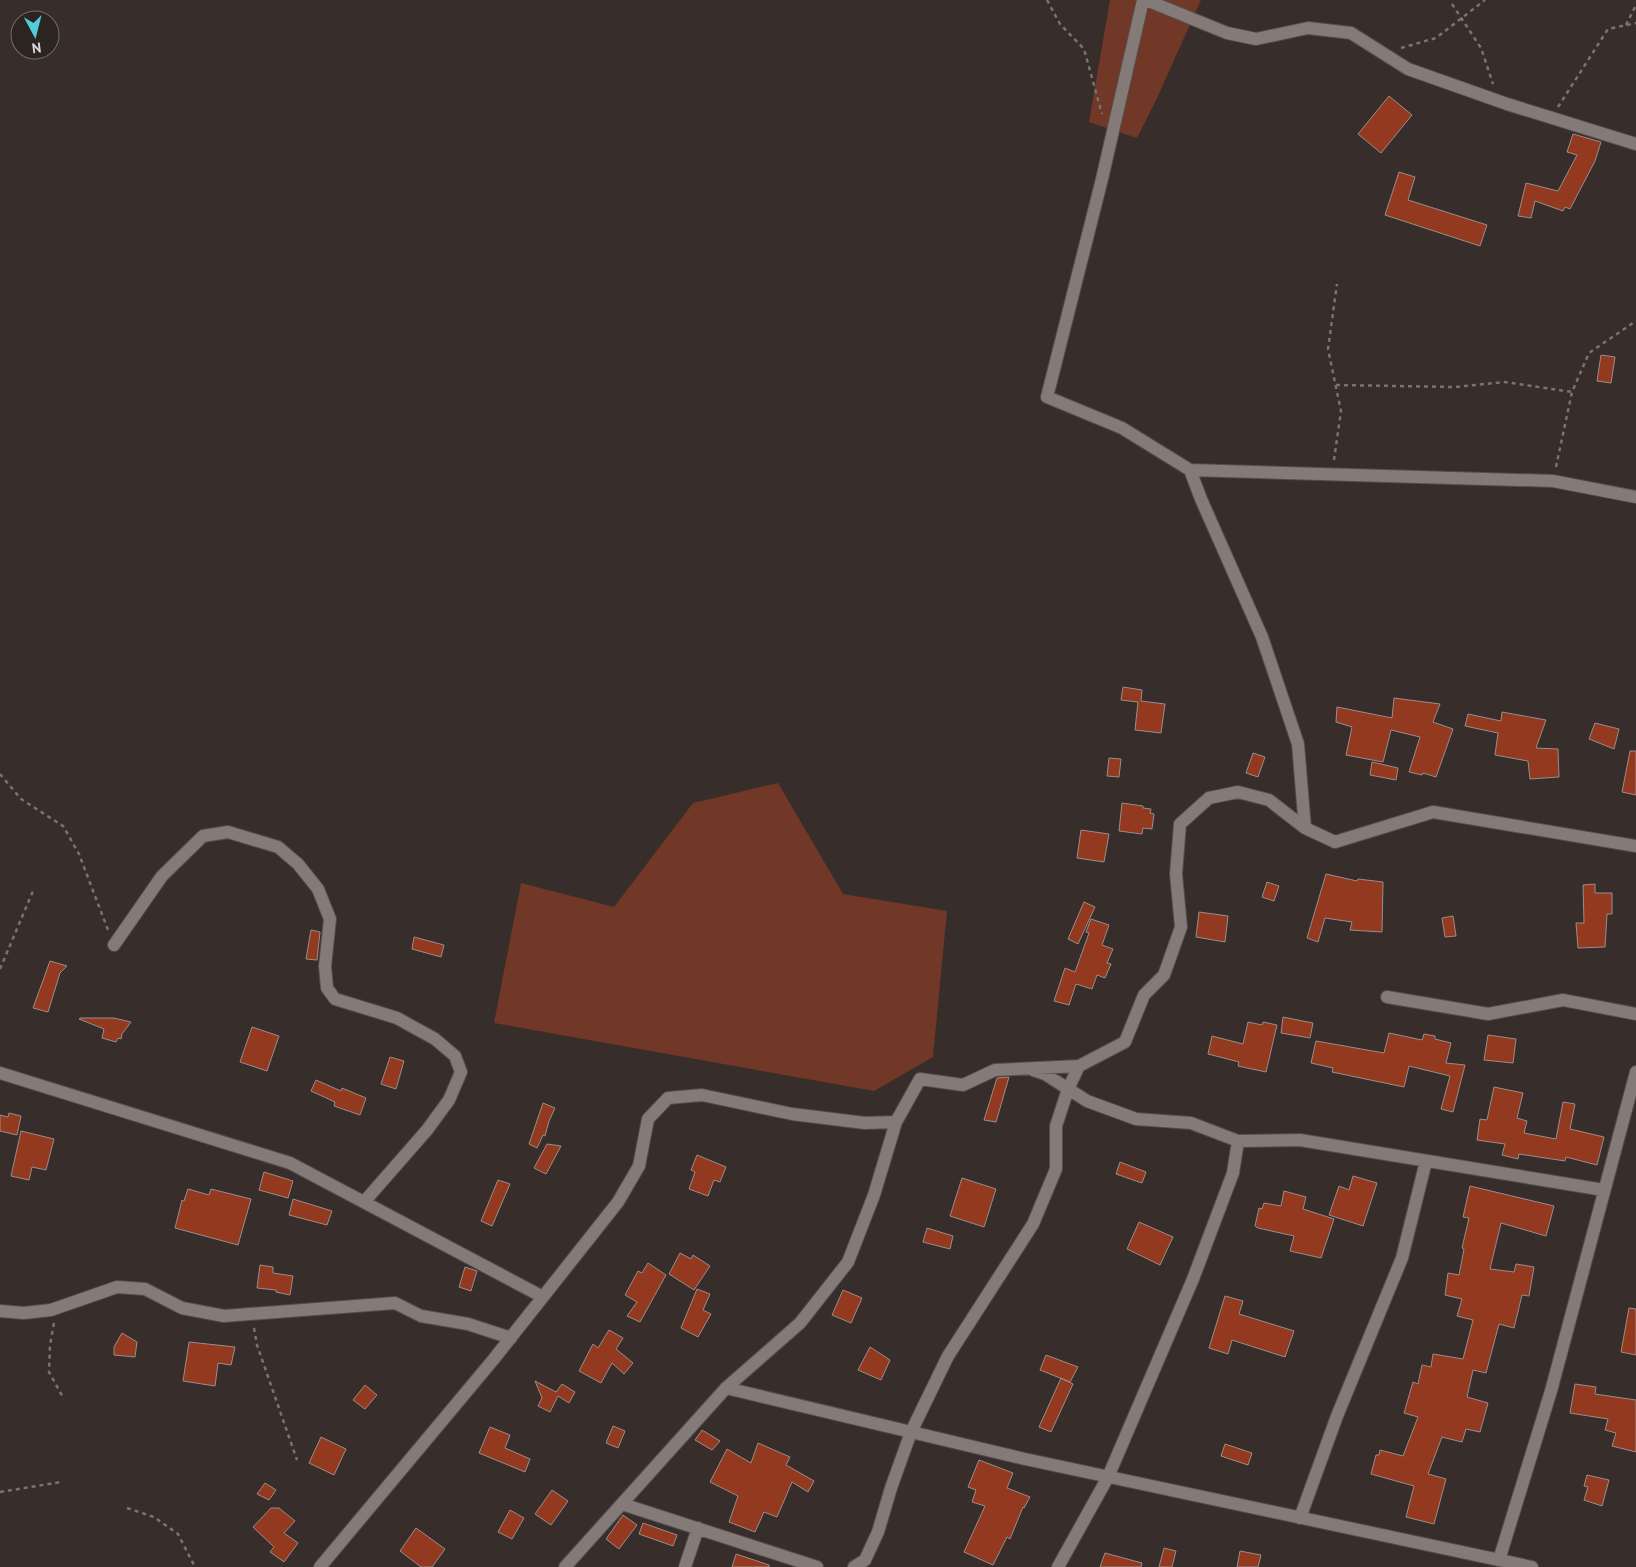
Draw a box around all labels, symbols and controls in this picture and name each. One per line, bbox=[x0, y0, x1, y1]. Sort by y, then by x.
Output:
north arrow bbox=[10, 10, 60, 60]
text: N bbox=[31, 38, 42, 57]

